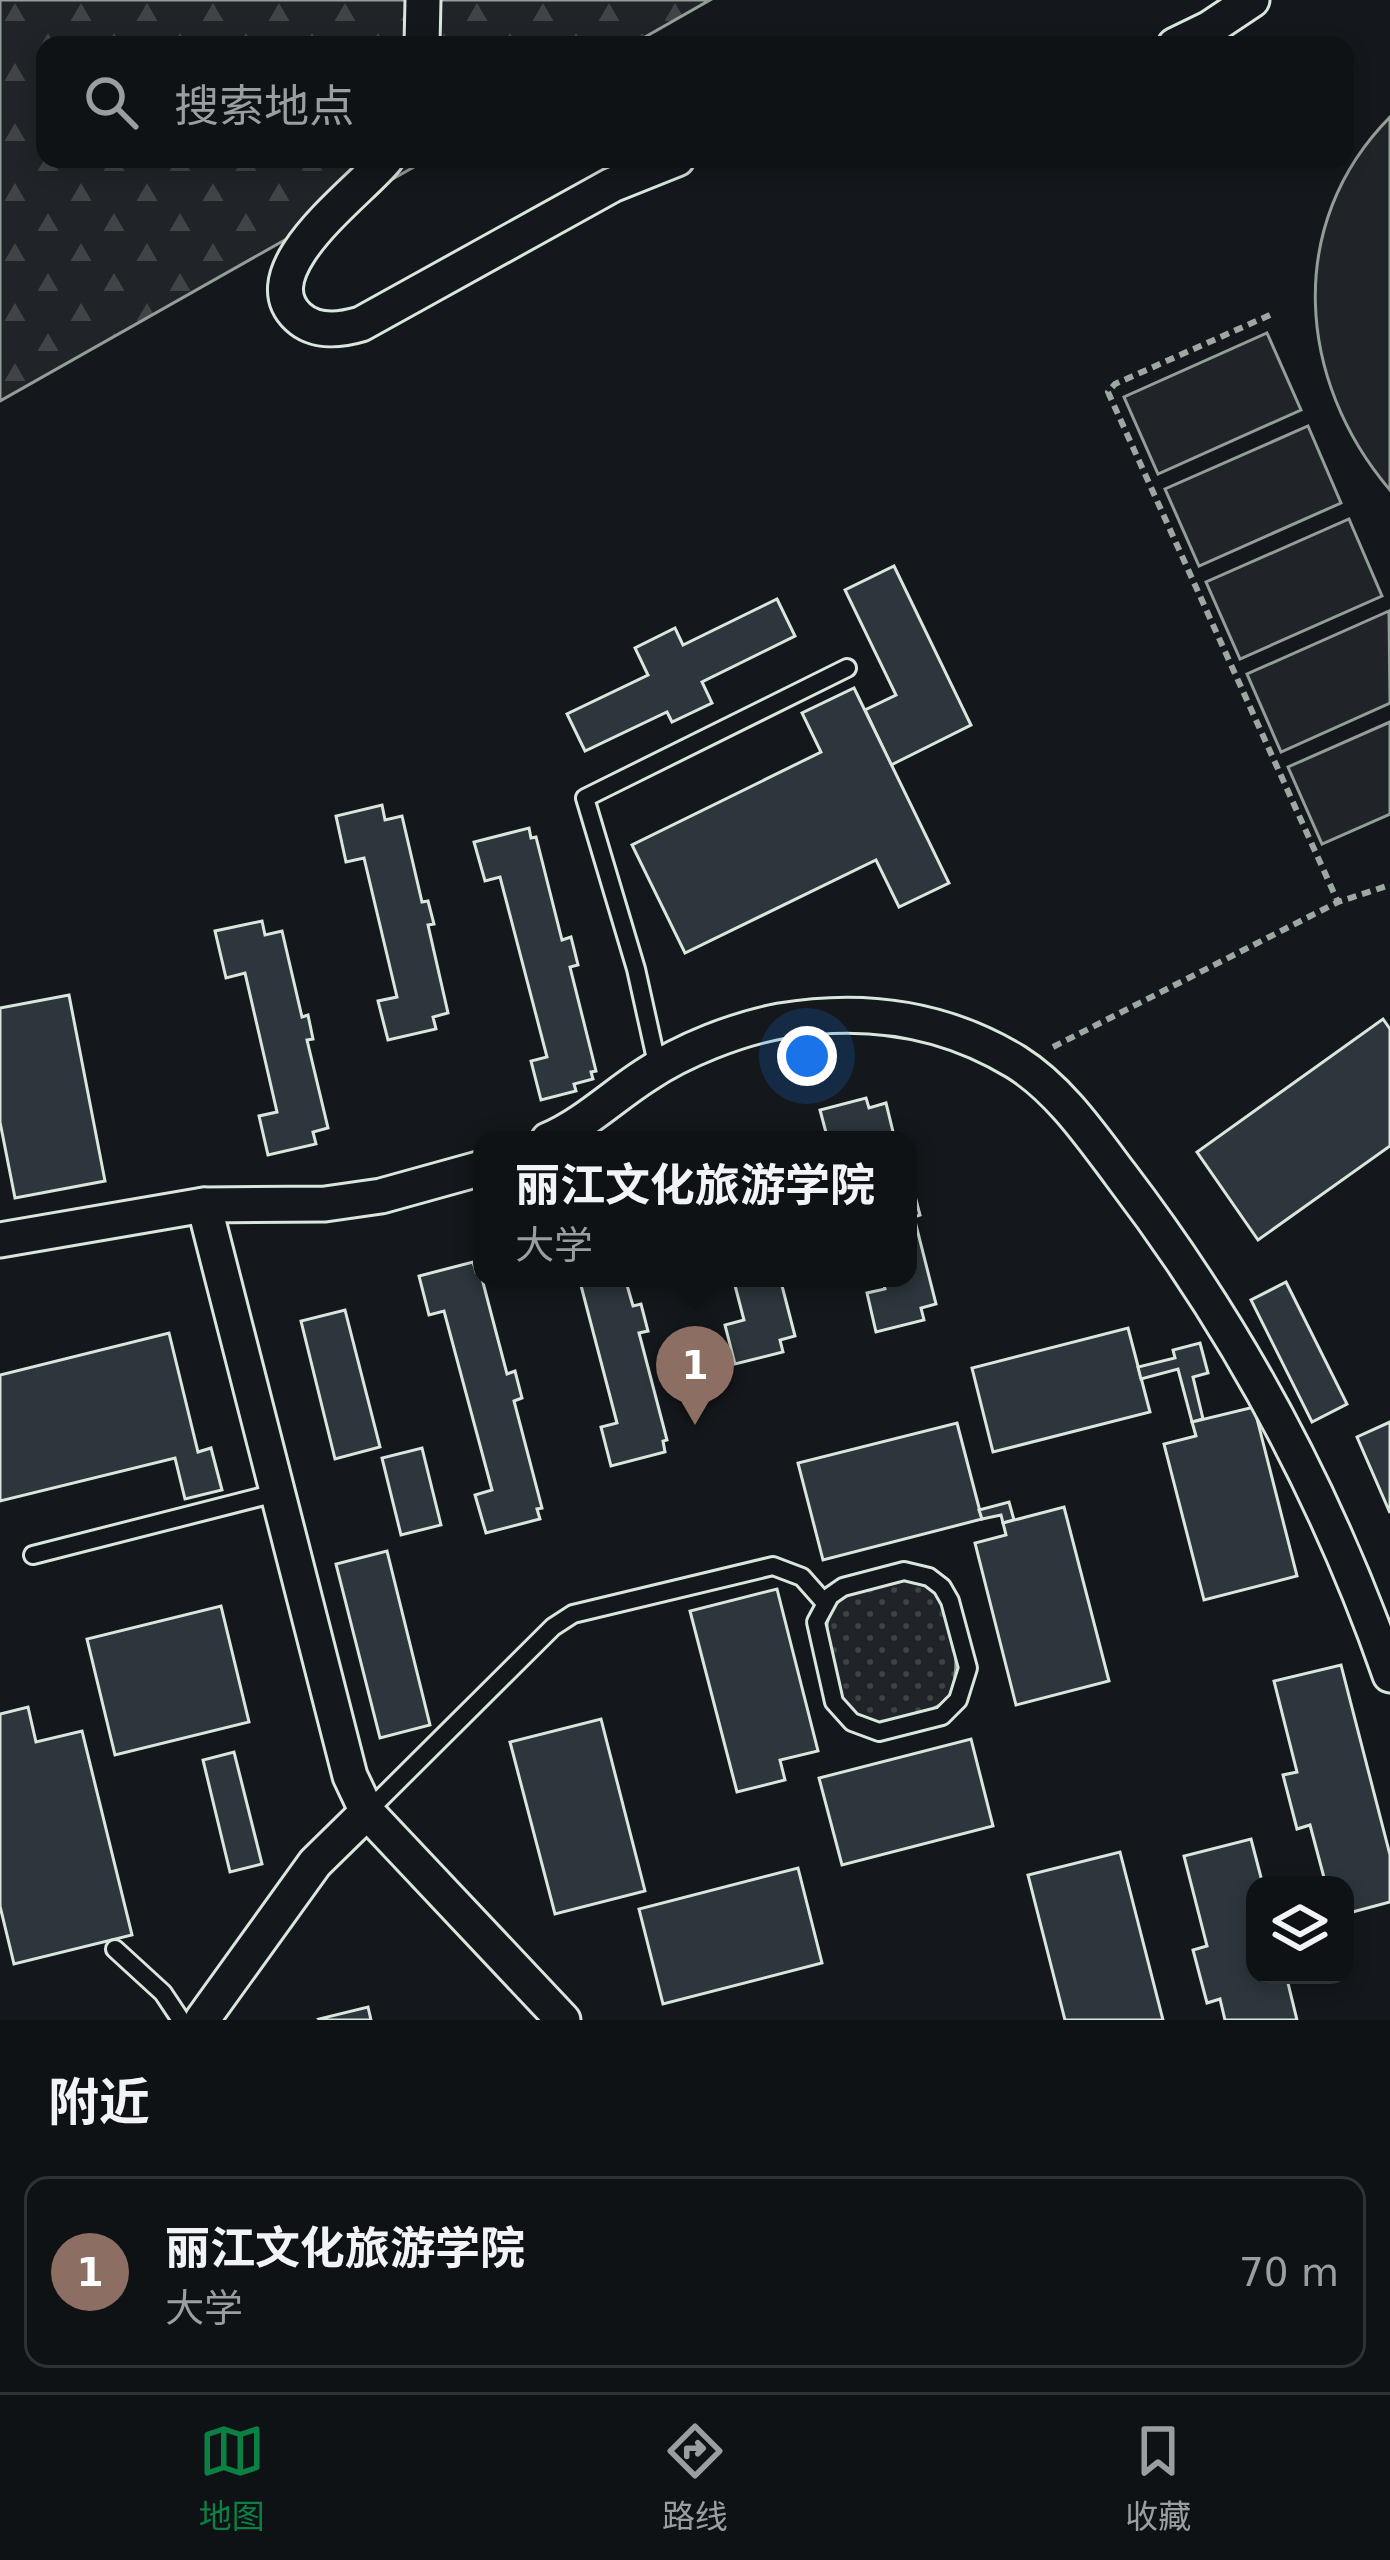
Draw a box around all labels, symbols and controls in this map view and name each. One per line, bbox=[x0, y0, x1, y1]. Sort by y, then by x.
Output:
search box bbox=[36, 36, 1354, 168]
icon: search bbox=[78, 69, 144, 135]
text: 搜索地点 bbox=[174, 80, 354, 133]
your location bbox=[777, 1026, 837, 1086]
popup bbox=[473, 1131, 917, 1287]
text: 丽江文化旅游学院 bbox=[515, 1159, 875, 1212]
text: 大学 bbox=[515, 1223, 593, 1268]
pin: 1 bbox=[656, 1326, 734, 1425]
map controls bbox=[1246, 1876, 1354, 1984]
button: layers bbox=[1246, 1876, 1354, 1984]
text: 附近 bbox=[48, 2073, 150, 2132]
text: 丽江文化旅游学院 bbox=[165, 2222, 525, 2275]
text: 1 bbox=[76, 2250, 104, 2295]
text: 70 m bbox=[1239, 2250, 1339, 2295]
text: 大学 bbox=[165, 2286, 243, 2331]
tab: 地图 bbox=[199, 2418, 265, 2538]
tab: 路线 bbox=[662, 2418, 728, 2538]
tab: 收藏 bbox=[1125, 2418, 1191, 2538]

